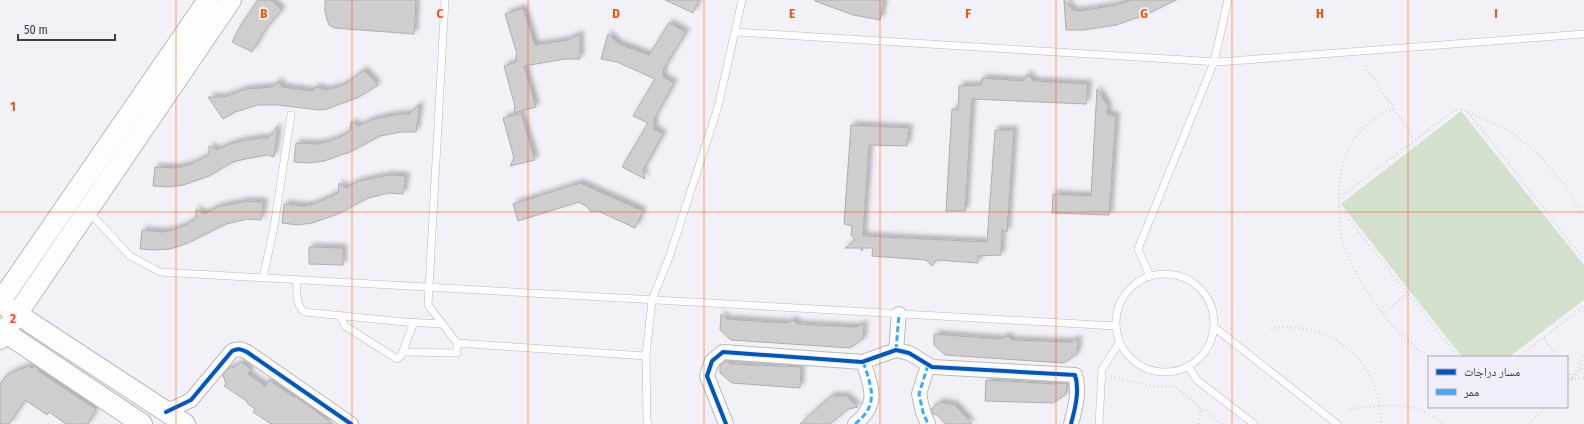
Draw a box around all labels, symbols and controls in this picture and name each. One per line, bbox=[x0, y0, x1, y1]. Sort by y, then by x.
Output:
text: B bbox=[260, 6, 268, 21]
text: C bbox=[437, 6, 444, 21]
text: D bbox=[612, 6, 620, 21]
text: E bbox=[789, 6, 795, 21]
text: F bbox=[965, 6, 971, 21]
text: G bbox=[1140, 6, 1148, 21]
text: H bbox=[1316, 6, 1324, 21]
text: I bbox=[1494, 6, 1498, 21]
scale bar bbox=[18, 16, 115, 42]
text: 50 m bbox=[24, 23, 48, 37]
text: 1 bbox=[10, 99, 16, 114]
text: 2 bbox=[9, 311, 16, 326]
legend bbox=[1428, 356, 1568, 408]
text: مسار دراجات bbox=[1464, 365, 1520, 379]
text: ممر bbox=[1463, 385, 1479, 399]

